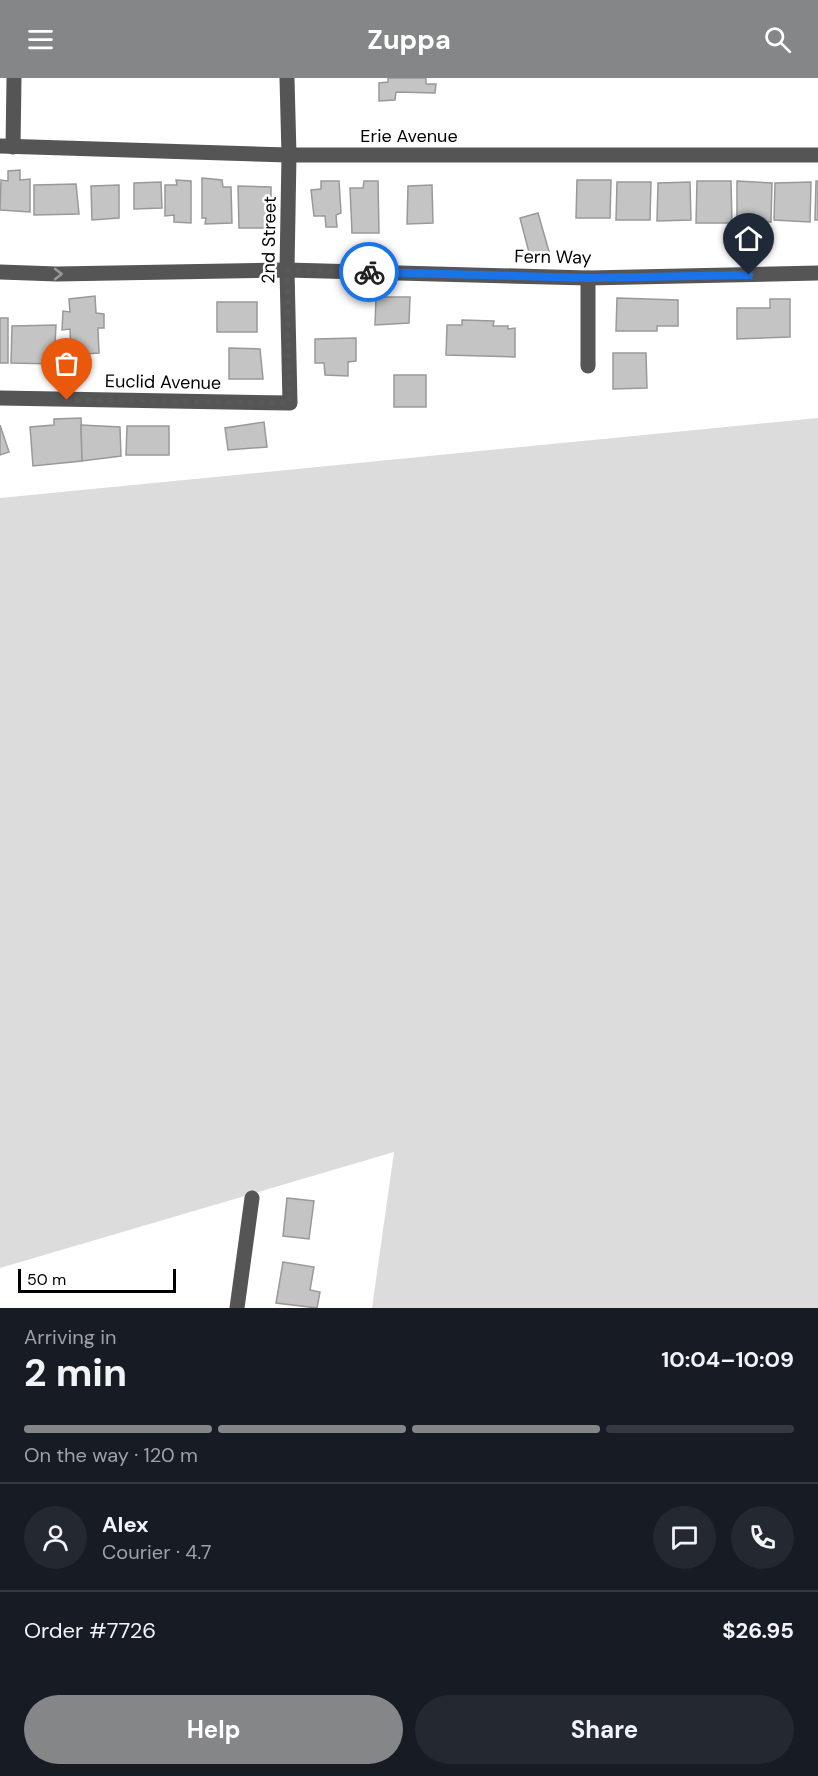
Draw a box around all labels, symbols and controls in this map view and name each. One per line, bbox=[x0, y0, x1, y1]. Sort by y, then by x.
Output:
text: Zuppa bbox=[367, 22, 451, 57]
icon: menu bbox=[24, 23, 57, 56]
icon: search bbox=[761, 23, 794, 56]
street label: Erie Avenue bbox=[360, 124, 458, 148]
street label: 2nd Street bbox=[256, 196, 282, 284]
pin bbox=[723, 213, 774, 275]
icon: home bbox=[732, 222, 765, 255]
courier bbox=[339, 242, 399, 302]
street label: Fern Way bbox=[514, 244, 592, 270]
icon: bike bbox=[353, 256, 386, 289]
one-way arrow bbox=[54, 268, 63, 280]
pin bbox=[41, 338, 92, 400]
icon: bag bbox=[50, 347, 83, 380]
street label: Euclid Avenue bbox=[105, 369, 221, 395]
scale bar bbox=[18, 1266, 176, 1294]
text: 50 m bbox=[27, 1269, 66, 1290]
text: Arriving in bbox=[24, 1324, 116, 1350]
text: 10:04–10:09 bbox=[661, 1345, 794, 1374]
text: 2 min bbox=[24, 1347, 127, 1398]
text: On the way · 120 m bbox=[24, 1442, 198, 1468]
button: person bbox=[24, 1506, 87, 1569]
button: chat bbox=[653, 1506, 716, 1569]
button: phone bbox=[731, 1506, 794, 1569]
text: Alex bbox=[102, 1510, 149, 1539]
text: Courier · 4.7 bbox=[102, 1539, 211, 1565]
text: Order #7726 bbox=[24, 1616, 156, 1645]
text: $26.95 bbox=[722, 1616, 794, 1645]
button: Help bbox=[24, 1695, 403, 1764]
button: Share bbox=[415, 1695, 794, 1764]

